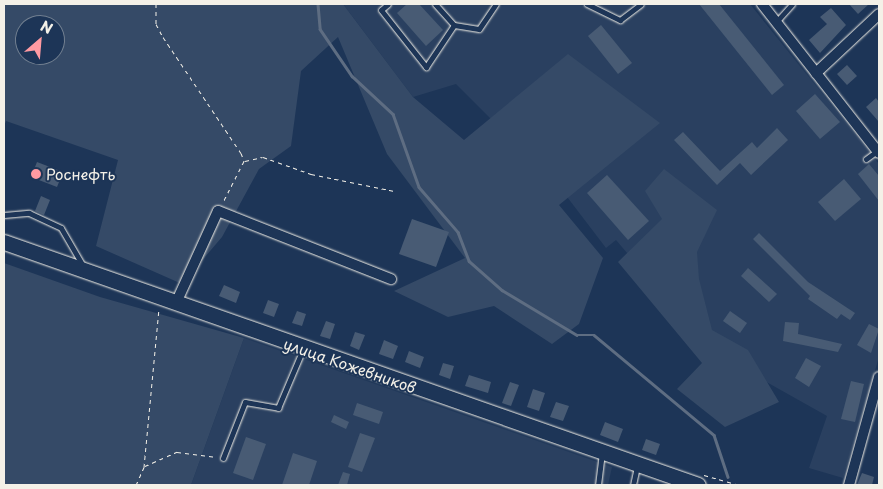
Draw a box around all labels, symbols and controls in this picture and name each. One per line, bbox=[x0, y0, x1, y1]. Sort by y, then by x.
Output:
north arrow bbox=[15, 15, 65, 65]
text: N bbox=[37, 15, 56, 39]
place label: Роснефть bbox=[46, 165, 115, 183]
marker: Роснефть bbox=[30, 168, 42, 180]
street label: улица Кожевников bbox=[281, 334, 419, 396]

